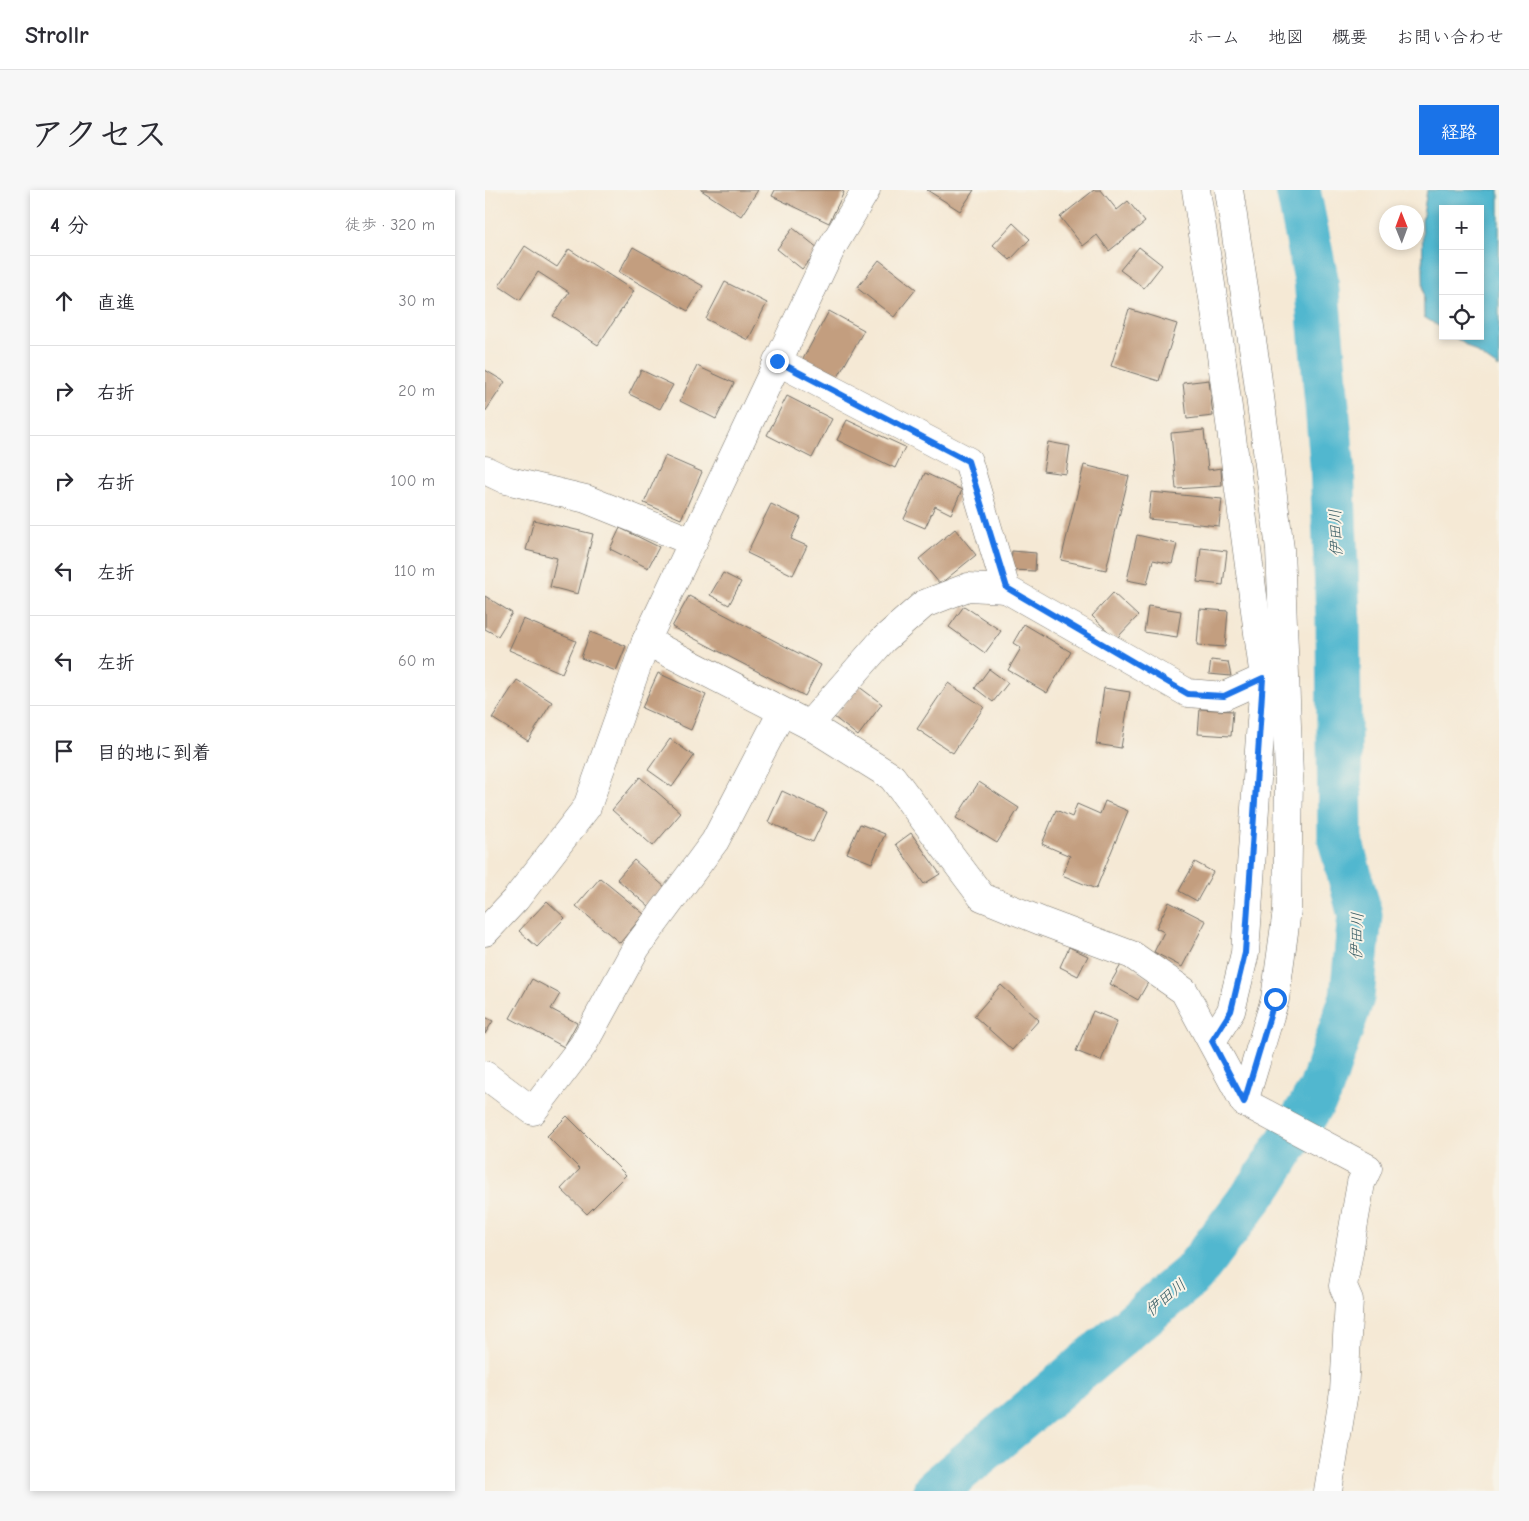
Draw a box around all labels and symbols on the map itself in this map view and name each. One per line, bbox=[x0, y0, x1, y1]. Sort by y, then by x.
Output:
north arrow bbox=[1379, 205, 1424, 250]
route end bbox=[766, 350, 789, 373]
water label: 伊田川 bbox=[1326, 509, 1346, 557]
water label: 伊田川 bbox=[1347, 912, 1367, 960]
route start bbox=[1264, 988, 1287, 1011]
water label: 伊田川 bbox=[1141, 1275, 1190, 1320]

